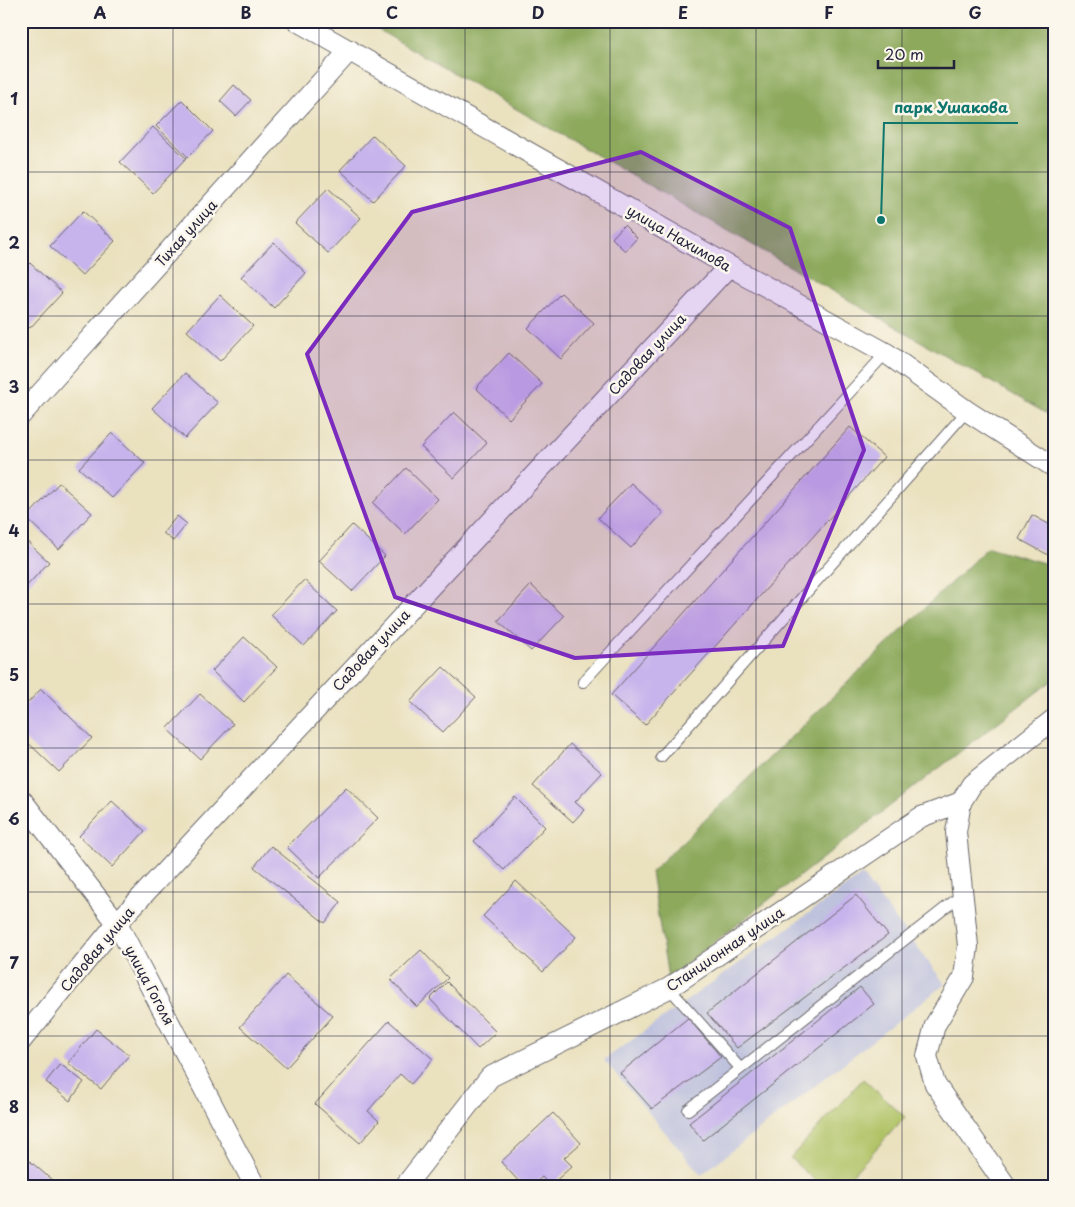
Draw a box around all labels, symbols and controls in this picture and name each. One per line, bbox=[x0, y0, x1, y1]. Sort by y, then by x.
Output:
text: A bbox=[94, 0, 107, 24]
text: B bbox=[241, 0, 252, 24]
text: C bbox=[386, 0, 398, 24]
text: D bbox=[532, 0, 544, 24]
text: E bbox=[678, 0, 688, 24]
text: F bbox=[824, 0, 834, 24]
text: G bbox=[968, 0, 982, 24]
scale bar bbox=[878, 38, 954, 70]
text: 20 m bbox=[885, 42, 924, 65]
text: 1 bbox=[10, 86, 18, 110]
callout: парк Ушакова bbox=[884, 93, 1018, 123]
text: парк Ушакова bbox=[894, 95, 1008, 118]
street label: Тихая улица bbox=[150, 195, 222, 271]
street label: улица Нахимова bbox=[623, 200, 735, 277]
text: 2 bbox=[8, 230, 20, 254]
street label: Садовая улица bbox=[603, 308, 691, 400]
text: 3 bbox=[9, 374, 19, 398]
text: 4 bbox=[9, 518, 20, 542]
street label: Садовая улица bbox=[327, 604, 415, 696]
text: 5 bbox=[9, 662, 19, 686]
text: 6 bbox=[8, 806, 20, 830]
street label: Садовая улица bbox=[55, 902, 139, 996]
street label: Станционная улица bbox=[662, 902, 788, 996]
street label: улица Гоголя bbox=[120, 941, 180, 1029]
text: 7 bbox=[9, 950, 19, 974]
text: 8 bbox=[9, 1094, 19, 1118]

